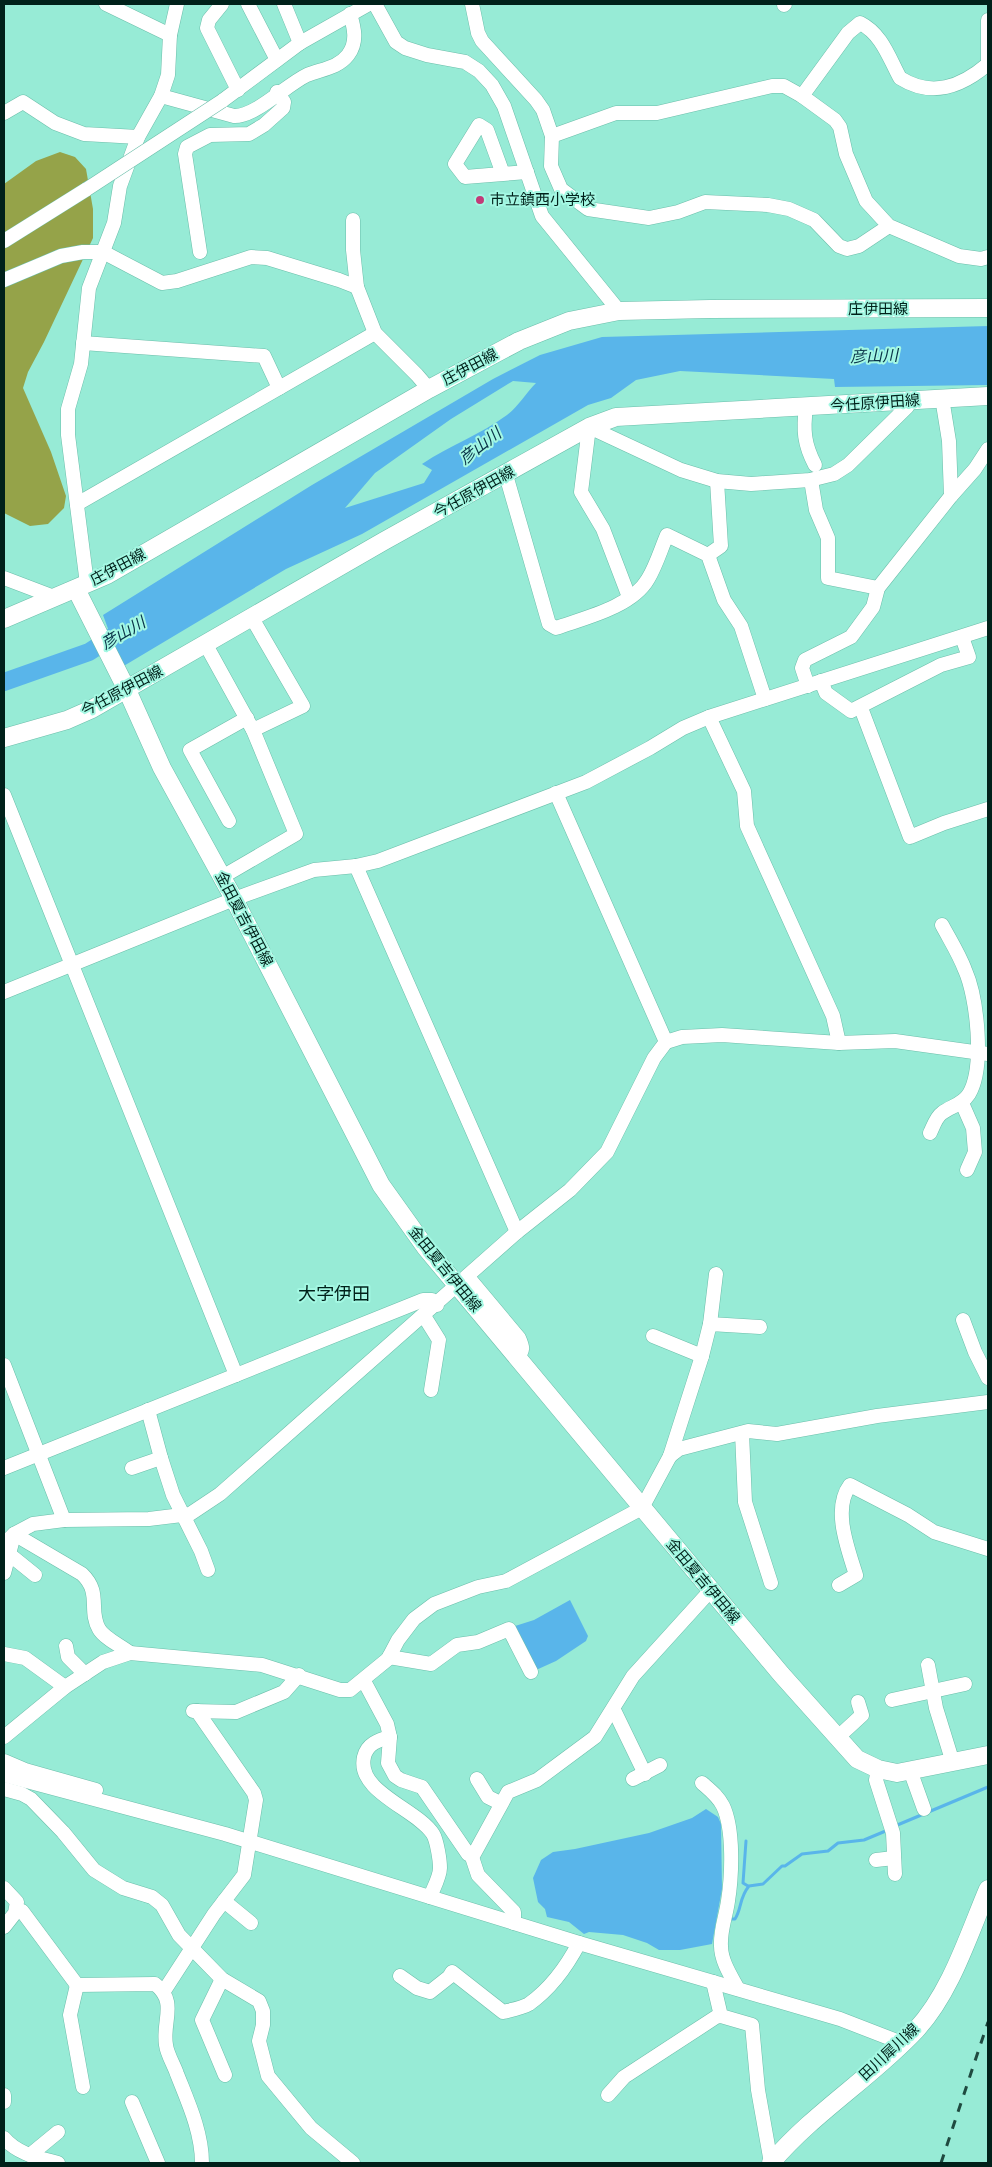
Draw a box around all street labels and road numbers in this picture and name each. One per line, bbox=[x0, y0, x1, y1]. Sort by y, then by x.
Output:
street label: 庄伊田線 bbox=[848, 300, 908, 318]
street label: 庄伊田線 bbox=[439, 345, 501, 389]
street label: 今任原伊田線 bbox=[829, 391, 921, 415]
street label: 今任原伊田線 bbox=[430, 462, 518, 522]
street label: 庄伊田線 bbox=[87, 545, 149, 589]
street label: 今任原伊田線 bbox=[78, 662, 166, 720]
street label: 金田夏吉伊田線 bbox=[211, 868, 277, 970]
street label: 金田夏吉伊田線 bbox=[405, 1223, 485, 1315]
street label: 金田夏吉伊田線 bbox=[662, 1535, 744, 1627]
street label: 田川犀川線 bbox=[855, 2020, 923, 2084]

